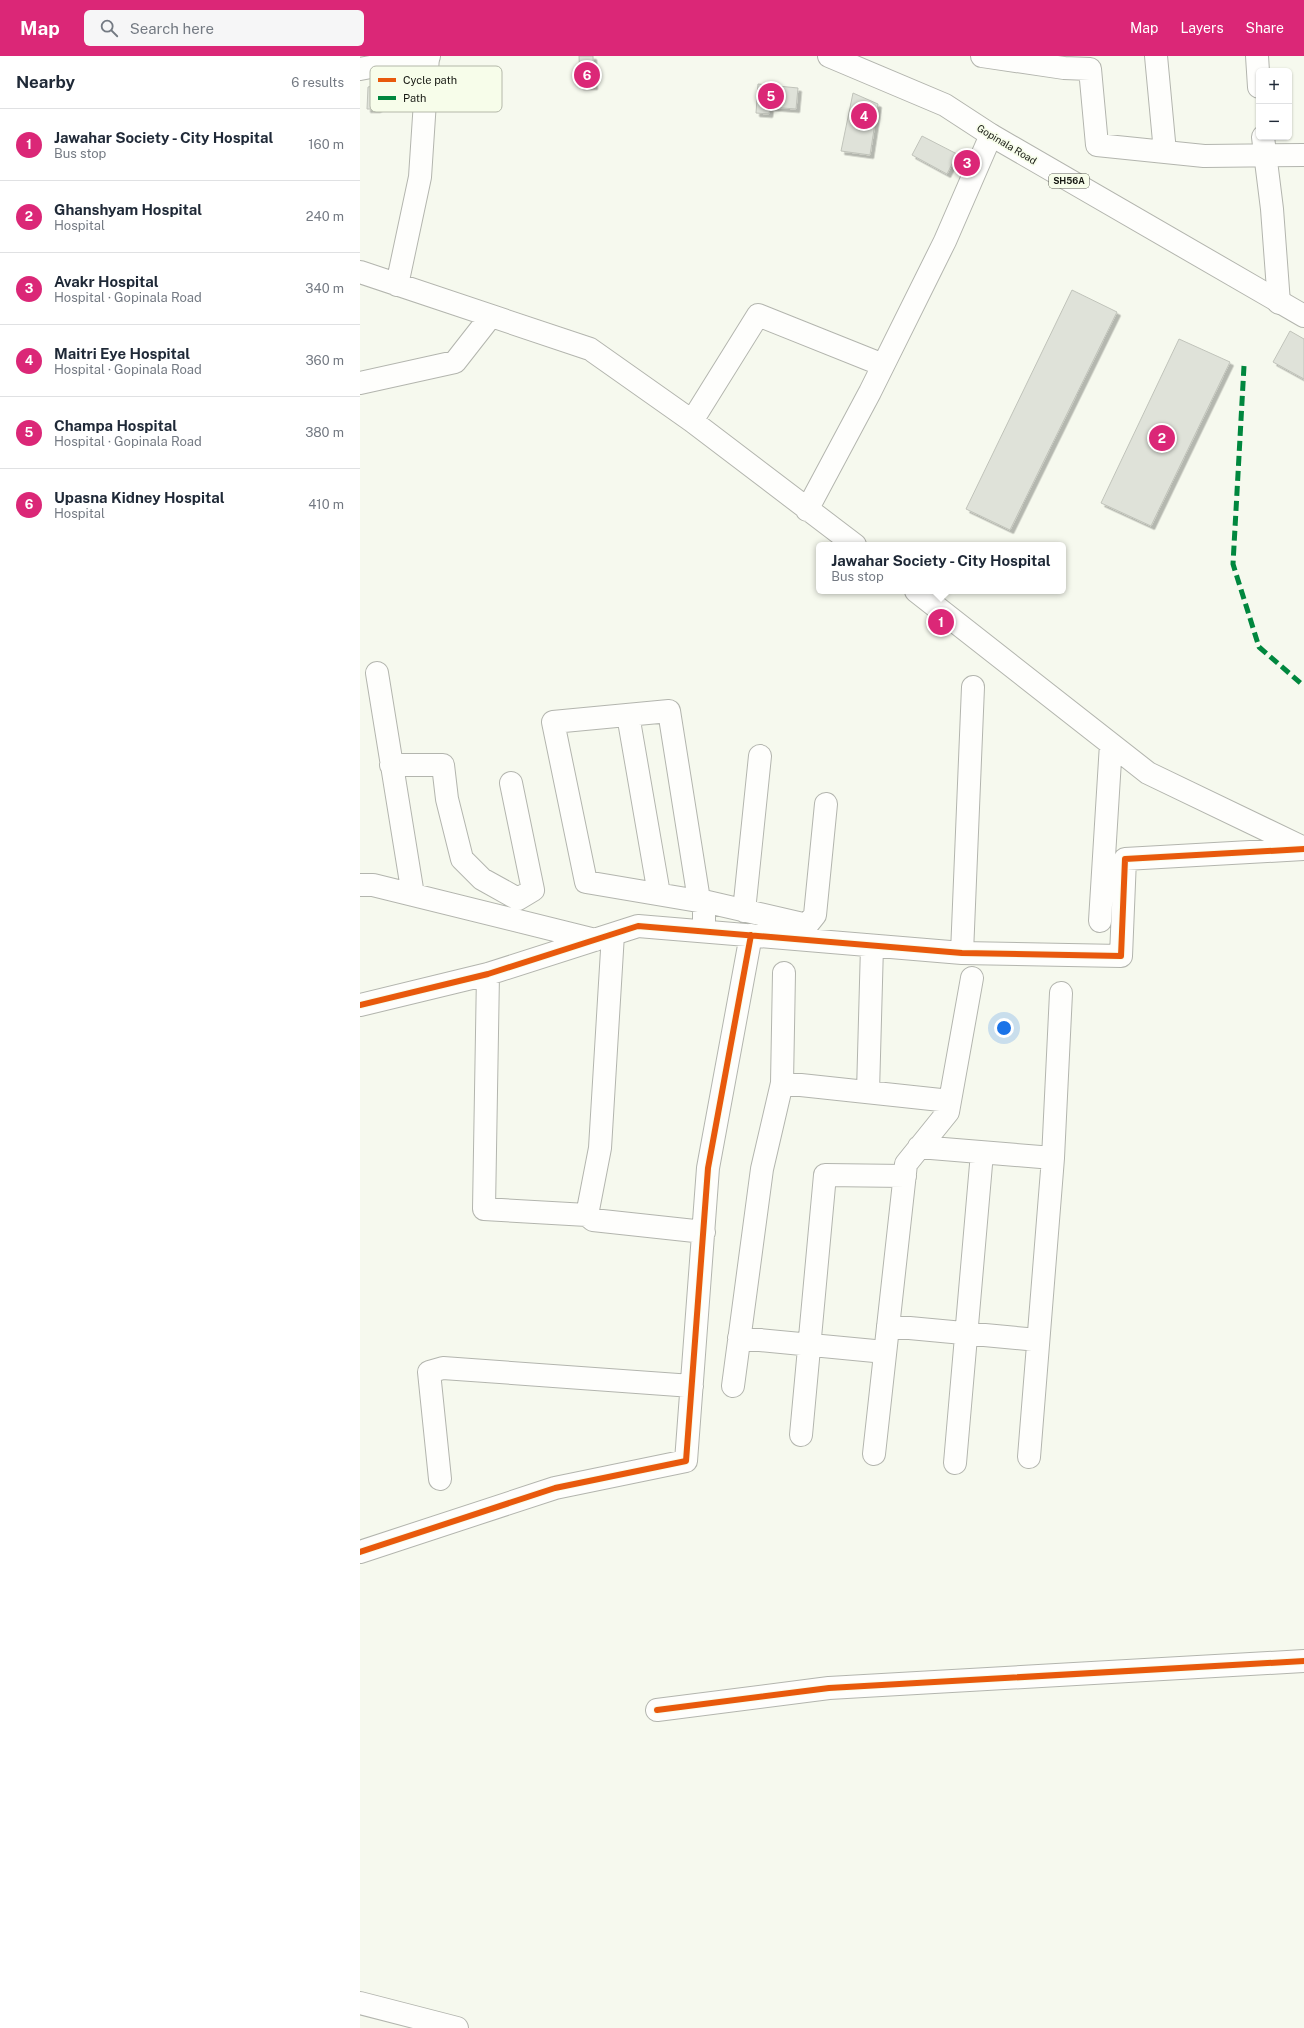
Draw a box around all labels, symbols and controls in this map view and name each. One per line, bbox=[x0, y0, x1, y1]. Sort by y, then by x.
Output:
search box bbox=[84, 10, 364, 46]
text: Map bbox=[20, 17, 60, 39]
icon: search bbox=[98, 17, 120, 39]
text: Search here bbox=[130, 20, 214, 37]
text: Map bbox=[1130, 20, 1158, 36]
text: Layers bbox=[1180, 20, 1224, 36]
text: Share bbox=[1246, 20, 1284, 36]
pin: 6 bbox=[574, 60, 600, 90]
legend bbox=[370, 66, 502, 112]
map controls bbox=[1256, 68, 1292, 140]
button: + bbox=[1256, 68, 1292, 104]
text: Nearby bbox=[16, 72, 75, 92]
text: Cycle path bbox=[403, 74, 457, 86]
text: 6 results bbox=[291, 75, 344, 90]
pin: 5 bbox=[758, 81, 784, 111]
text: Path bbox=[403, 92, 426, 104]
pin: 4 bbox=[851, 101, 877, 131]
button: − bbox=[1256, 104, 1292, 140]
street label: Gopinala Road bbox=[975, 122, 1039, 167]
text: Jawahar Society - City Hospital bbox=[54, 129, 273, 146]
text: 1 bbox=[26, 137, 32, 152]
text: 160 m bbox=[308, 137, 344, 152]
text: Bus stop bbox=[54, 146, 106, 161]
pin: 3 bbox=[954, 148, 980, 178]
road number: SH56A bbox=[1049, 174, 1089, 188]
text: Ghanshyam Hospital bbox=[54, 201, 202, 218]
text: 2 bbox=[25, 209, 33, 224]
text: 240 m bbox=[306, 209, 344, 224]
text: Hospital bbox=[54, 218, 105, 233]
text: Avakr Hospital bbox=[54, 273, 159, 290]
text: 3 bbox=[25, 281, 33, 296]
text: 340 m bbox=[305, 281, 344, 296]
text: Hospital · Gopinala Road bbox=[54, 290, 202, 305]
text: Maitri Eye Hospital bbox=[54, 345, 190, 362]
text: 4 bbox=[25, 353, 33, 368]
text: 360 m bbox=[306, 353, 344, 368]
text: Hospital · Gopinala Road bbox=[54, 362, 202, 377]
text: Champa Hospital bbox=[54, 417, 177, 434]
pin: 2 bbox=[1149, 423, 1175, 453]
text: 5 bbox=[25, 425, 33, 440]
text: 380 m bbox=[305, 425, 344, 440]
text: Hospital · Gopinala Road bbox=[54, 434, 202, 449]
text: Upasna Kidney Hospital bbox=[54, 489, 225, 506]
text: 6 bbox=[25, 497, 33, 512]
text: 410 m bbox=[308, 497, 344, 512]
text: Hospital bbox=[54, 506, 105, 521]
popup bbox=[816, 542, 1066, 594]
text: Jawahar Society - City Hospital bbox=[831, 552, 1051, 569]
text: Bus stop bbox=[831, 569, 884, 584]
pin: 1 bbox=[928, 607, 954, 637]
your location bbox=[994, 1018, 1014, 1038]

